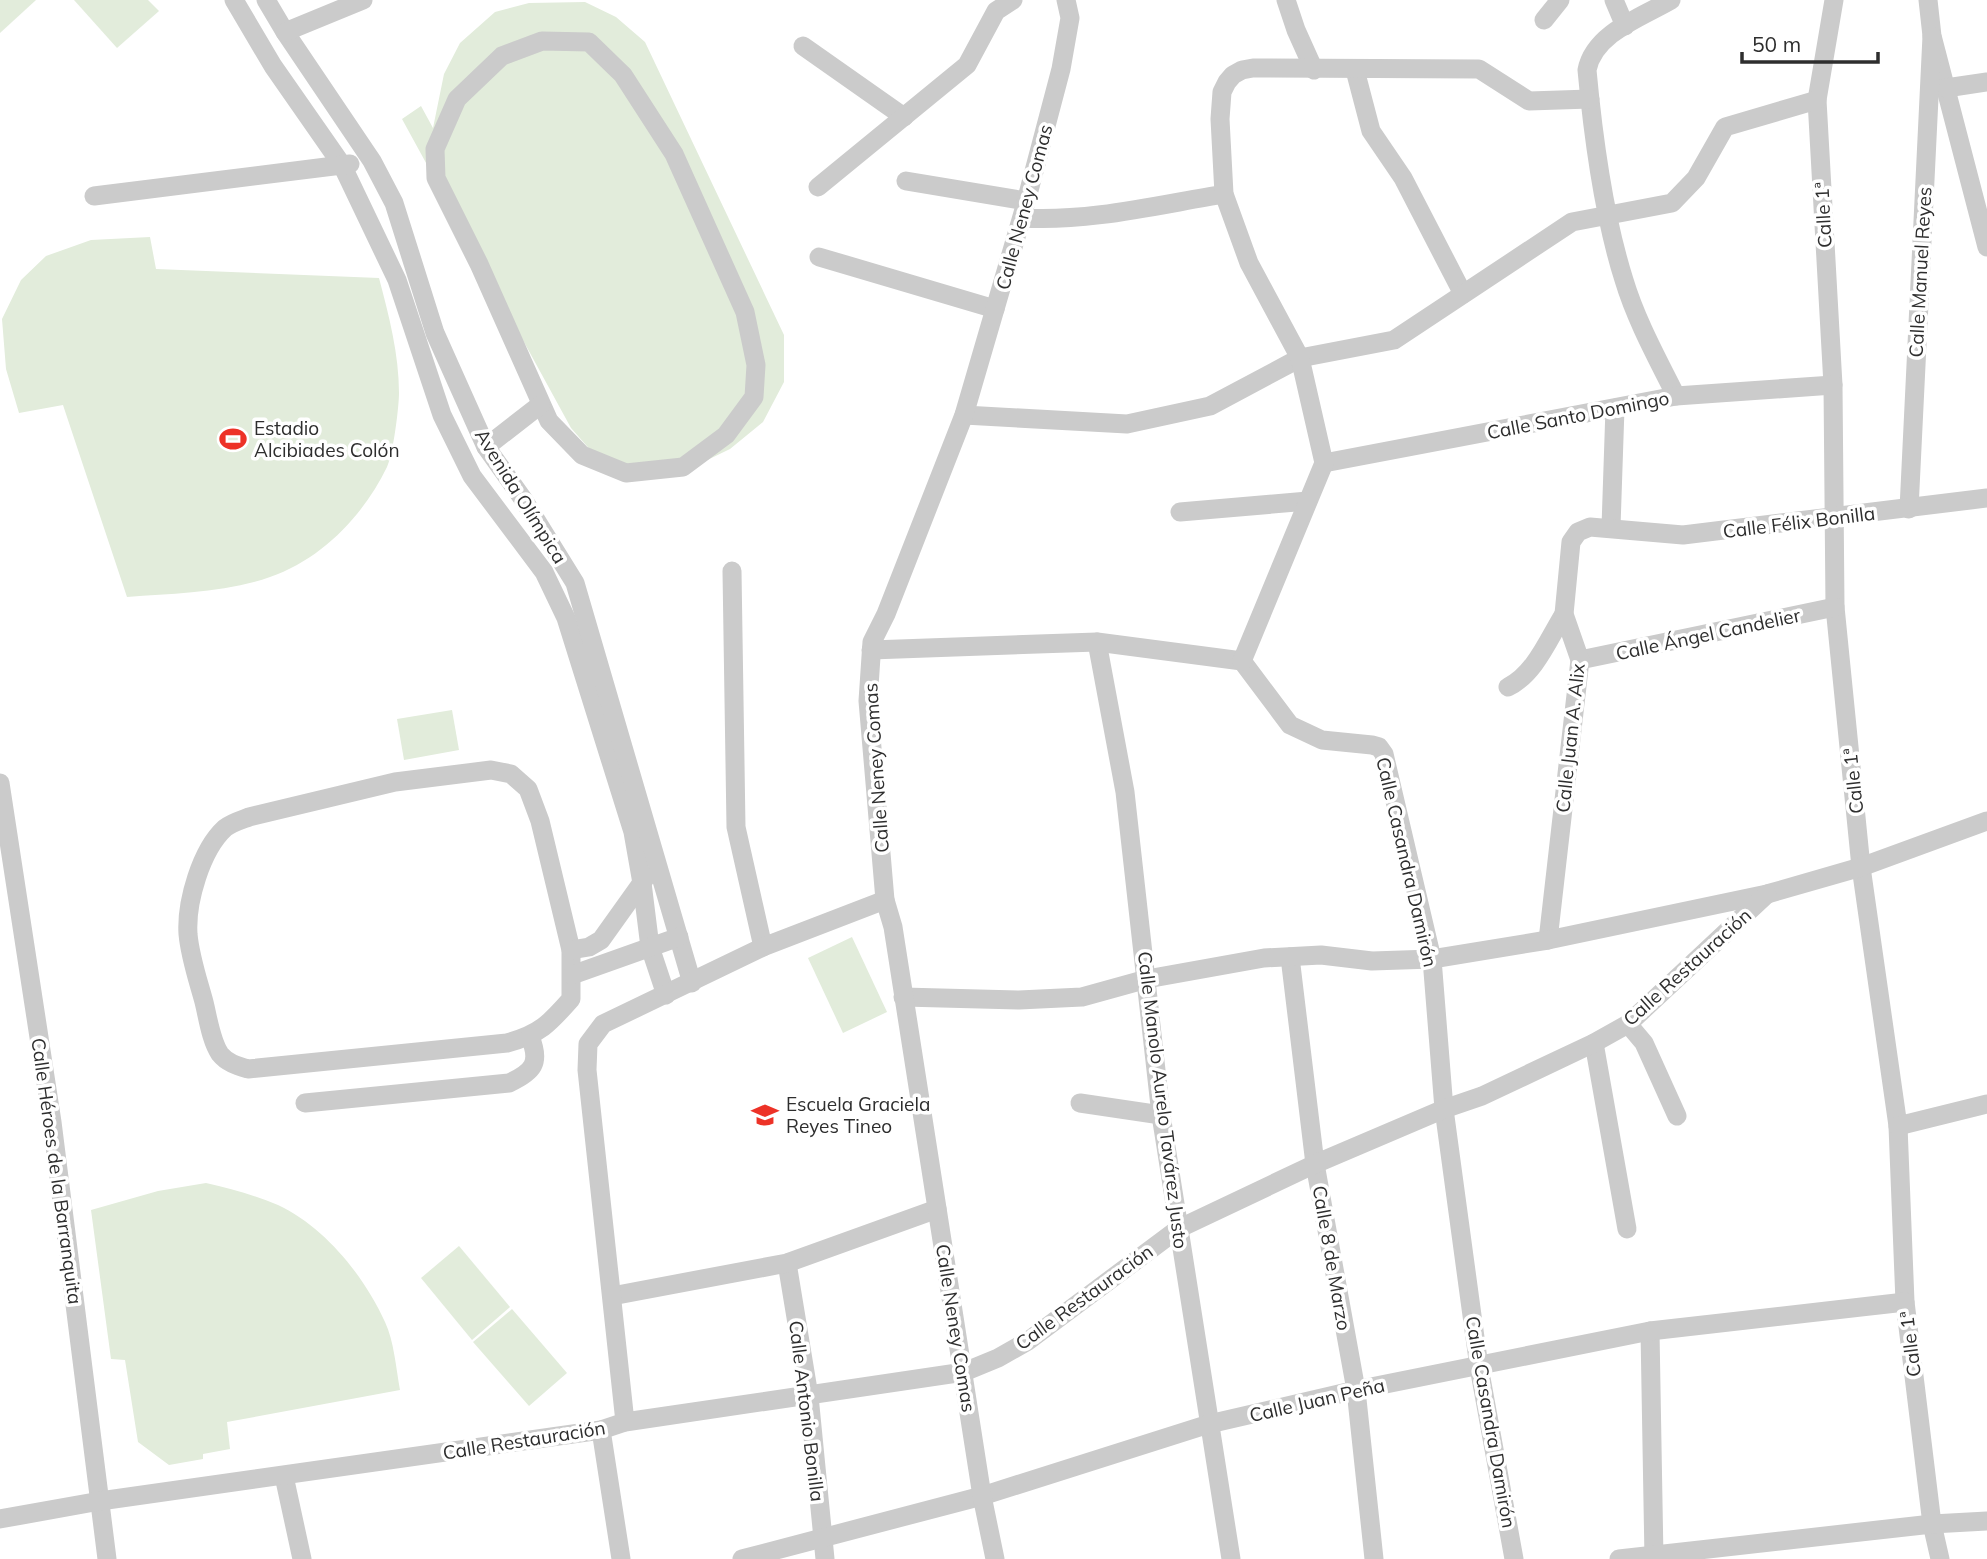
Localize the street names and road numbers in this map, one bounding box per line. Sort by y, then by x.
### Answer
street label: Calle Neney Comas [990,122,1058,292]
street label: Calle 1ª [1809,181,1837,249]
street label: Calle Manuel Reyes [1904,186,1936,358]
street label: Calle Santo Domingo [1485,386,1671,444]
street label: Avenida Olímpica [470,424,572,568]
street label: Calle Félix Bonilla [1722,501,1876,543]
street label: Calle Ángel Candelier [1614,603,1803,665]
street label: Calle Juan A. Alix [1550,662,1590,814]
street label: Calle Neney Comas [858,682,894,854]
street label: Calle 1ª [1838,747,1868,815]
street label: Calle Casandra Damirón [1371,755,1443,969]
street label: Calle Restauración [1618,903,1756,1031]
street label: Calle Manolo Aurelo Tavárez Justo [1133,950,1193,1250]
street label: Calle Héroes de la Barranquita [26,1036,88,1306]
street label: Calle 8 de Marzo [1307,1184,1357,1332]
street label: Calle Restauración [1011,1239,1157,1355]
street label: Calle Neney Comas [931,1242,981,1414]
street label: Calle 1ª [1894,1310,1926,1378]
street label: Calle Casandra Damirón [1461,1314,1521,1530]
street label: Calle Antonio Bonilla [784,1319,830,1503]
street label: Calle Juan Peña [1247,1373,1387,1427]
street label: Calle Restauración [441,1415,607,1465]

